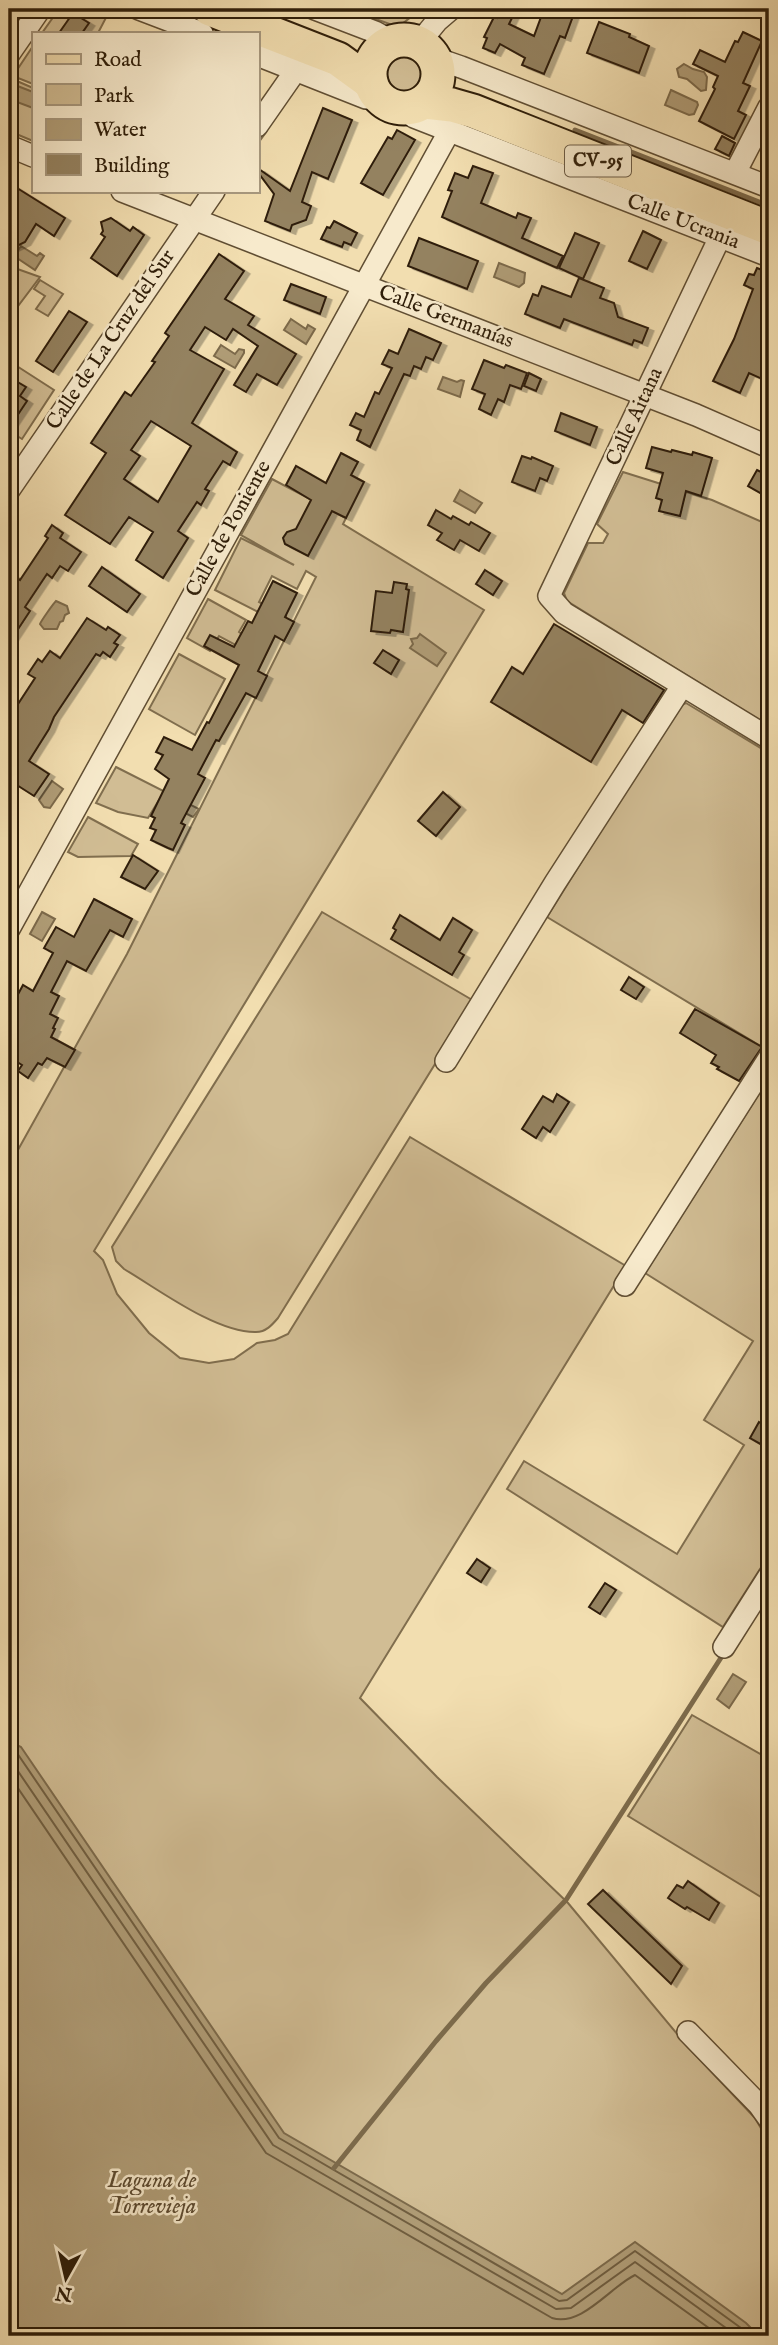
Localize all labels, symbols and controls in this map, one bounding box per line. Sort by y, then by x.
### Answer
legend [32,32,259,192]
text: Road [94,47,142,74]
text: Park [94,83,135,110]
text: Water [94,117,147,144]
road number: CV-95 [565,146,631,176]
text: Building [94,153,170,180]
street label: Calle Ucrania [623,188,744,256]
street label: Calle de La Cruz del Sur [41,244,182,435]
street label: Calle Germanías [375,279,517,355]
street label: Calle Aitana [600,362,670,471]
street label: Calle de Poniente [180,455,278,602]
water label: Laguna de Torrevieja [107,2166,197,2221]
north arrow [32,2244,102,2314]
text: N [54,2280,75,2306]

